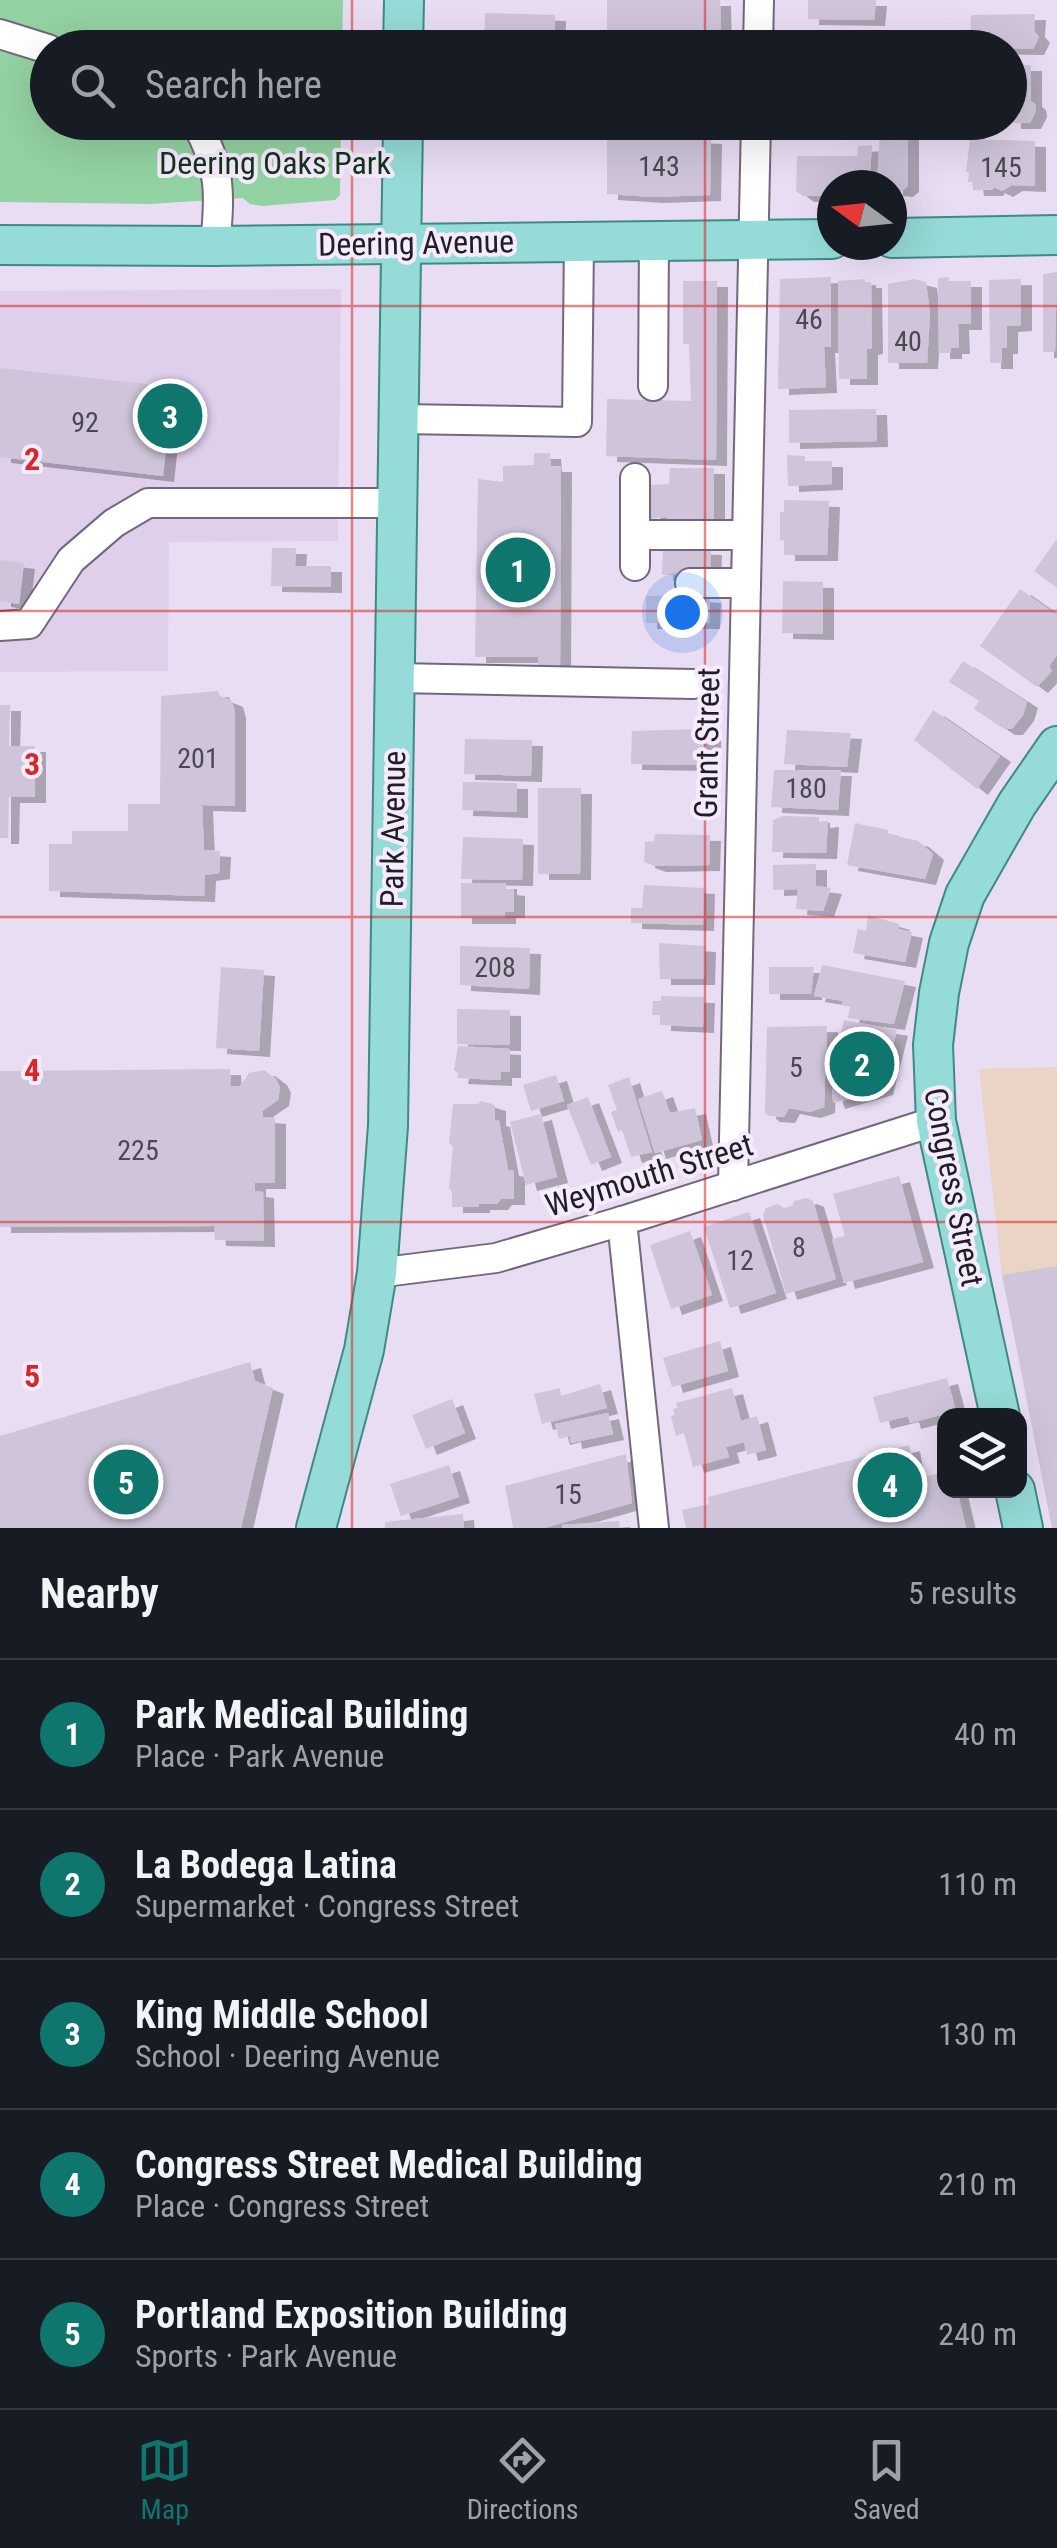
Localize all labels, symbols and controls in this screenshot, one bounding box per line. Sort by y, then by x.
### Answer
search box [30,30,1027,140]
icon: search [65,58,120,113]
text: Search here [145,63,322,107]
park label: Deering Oaks Park [159,144,392,182]
house number: 143 [638,150,680,183]
house number: 145 [980,151,1022,184]
north arrow [817,170,907,260]
street label: Deering Avenue [318,222,514,264]
house number: 46 [795,303,823,336]
house number: 40 [894,325,922,358]
pin: 3 [138,378,202,454]
house number: 92 [71,406,99,439]
text: 2 [24,440,40,478]
pin: 1 [486,532,550,608]
your location [657,587,708,638]
street label: Grant Street [687,667,727,819]
house number: 201 [177,742,219,775]
text: 3 [24,745,40,783]
street label: Park Avenue [373,750,413,908]
house number: 180 [785,772,827,805]
house number: 208 [474,951,516,984]
pin: 2 [830,1026,894,1102]
text: 4 [24,1051,40,1089]
house number: 5 [789,1051,803,1084]
street label: Congress Street [916,1084,992,1290]
street label: Weymouth Street [541,1125,757,1225]
house number: 225 [117,1134,159,1167]
house number: 8 [792,1231,806,1264]
house number: 12 [726,1244,754,1277]
text: 5 [24,1357,40,1395]
map controls [937,1408,1027,1498]
button: layers [937,1408,1027,1498]
pin: 5 [94,1444,158,1520]
pin: 4 [858,1448,922,1522]
house number: 15 [554,1478,582,1511]
text: Nearby [40,1569,159,1618]
text: 5 results [908,1574,1017,1612]
text: Park Medical Building [135,1693,468,1737]
text: 1 [64,1715,81,1753]
text: 40 m [954,1715,1017,1753]
text: Place · Park Avenue [135,1737,384,1775]
text: La Bodega Latina [135,1843,397,1887]
text: 2 [64,1865,81,1903]
text: 110 m [938,1865,1017,1903]
text: Supermarket · Congress Street [135,1887,519,1925]
text: King Middle School [135,1993,429,2037]
text: 3 [64,2015,81,2053]
text: 130 m [938,2015,1017,2053]
text: School · Deering Avenue [135,2037,440,2075]
text: Congress Street Medical Building [135,2143,643,2187]
text: 4 [64,2165,81,2203]
text: 210 m [938,2165,1017,2203]
text: Place · Congress Street [135,2187,429,2225]
text: Portland Exposition Building [135,2293,568,2337]
text: 5 [64,2315,81,2353]
text: 240 m [938,2315,1017,2353]
text: Sports · Park Avenue [135,2337,397,2375]
tab: Map [137,2433,192,2526]
tab: Directions [467,2433,579,2526]
tab: Saved [853,2433,920,2526]

